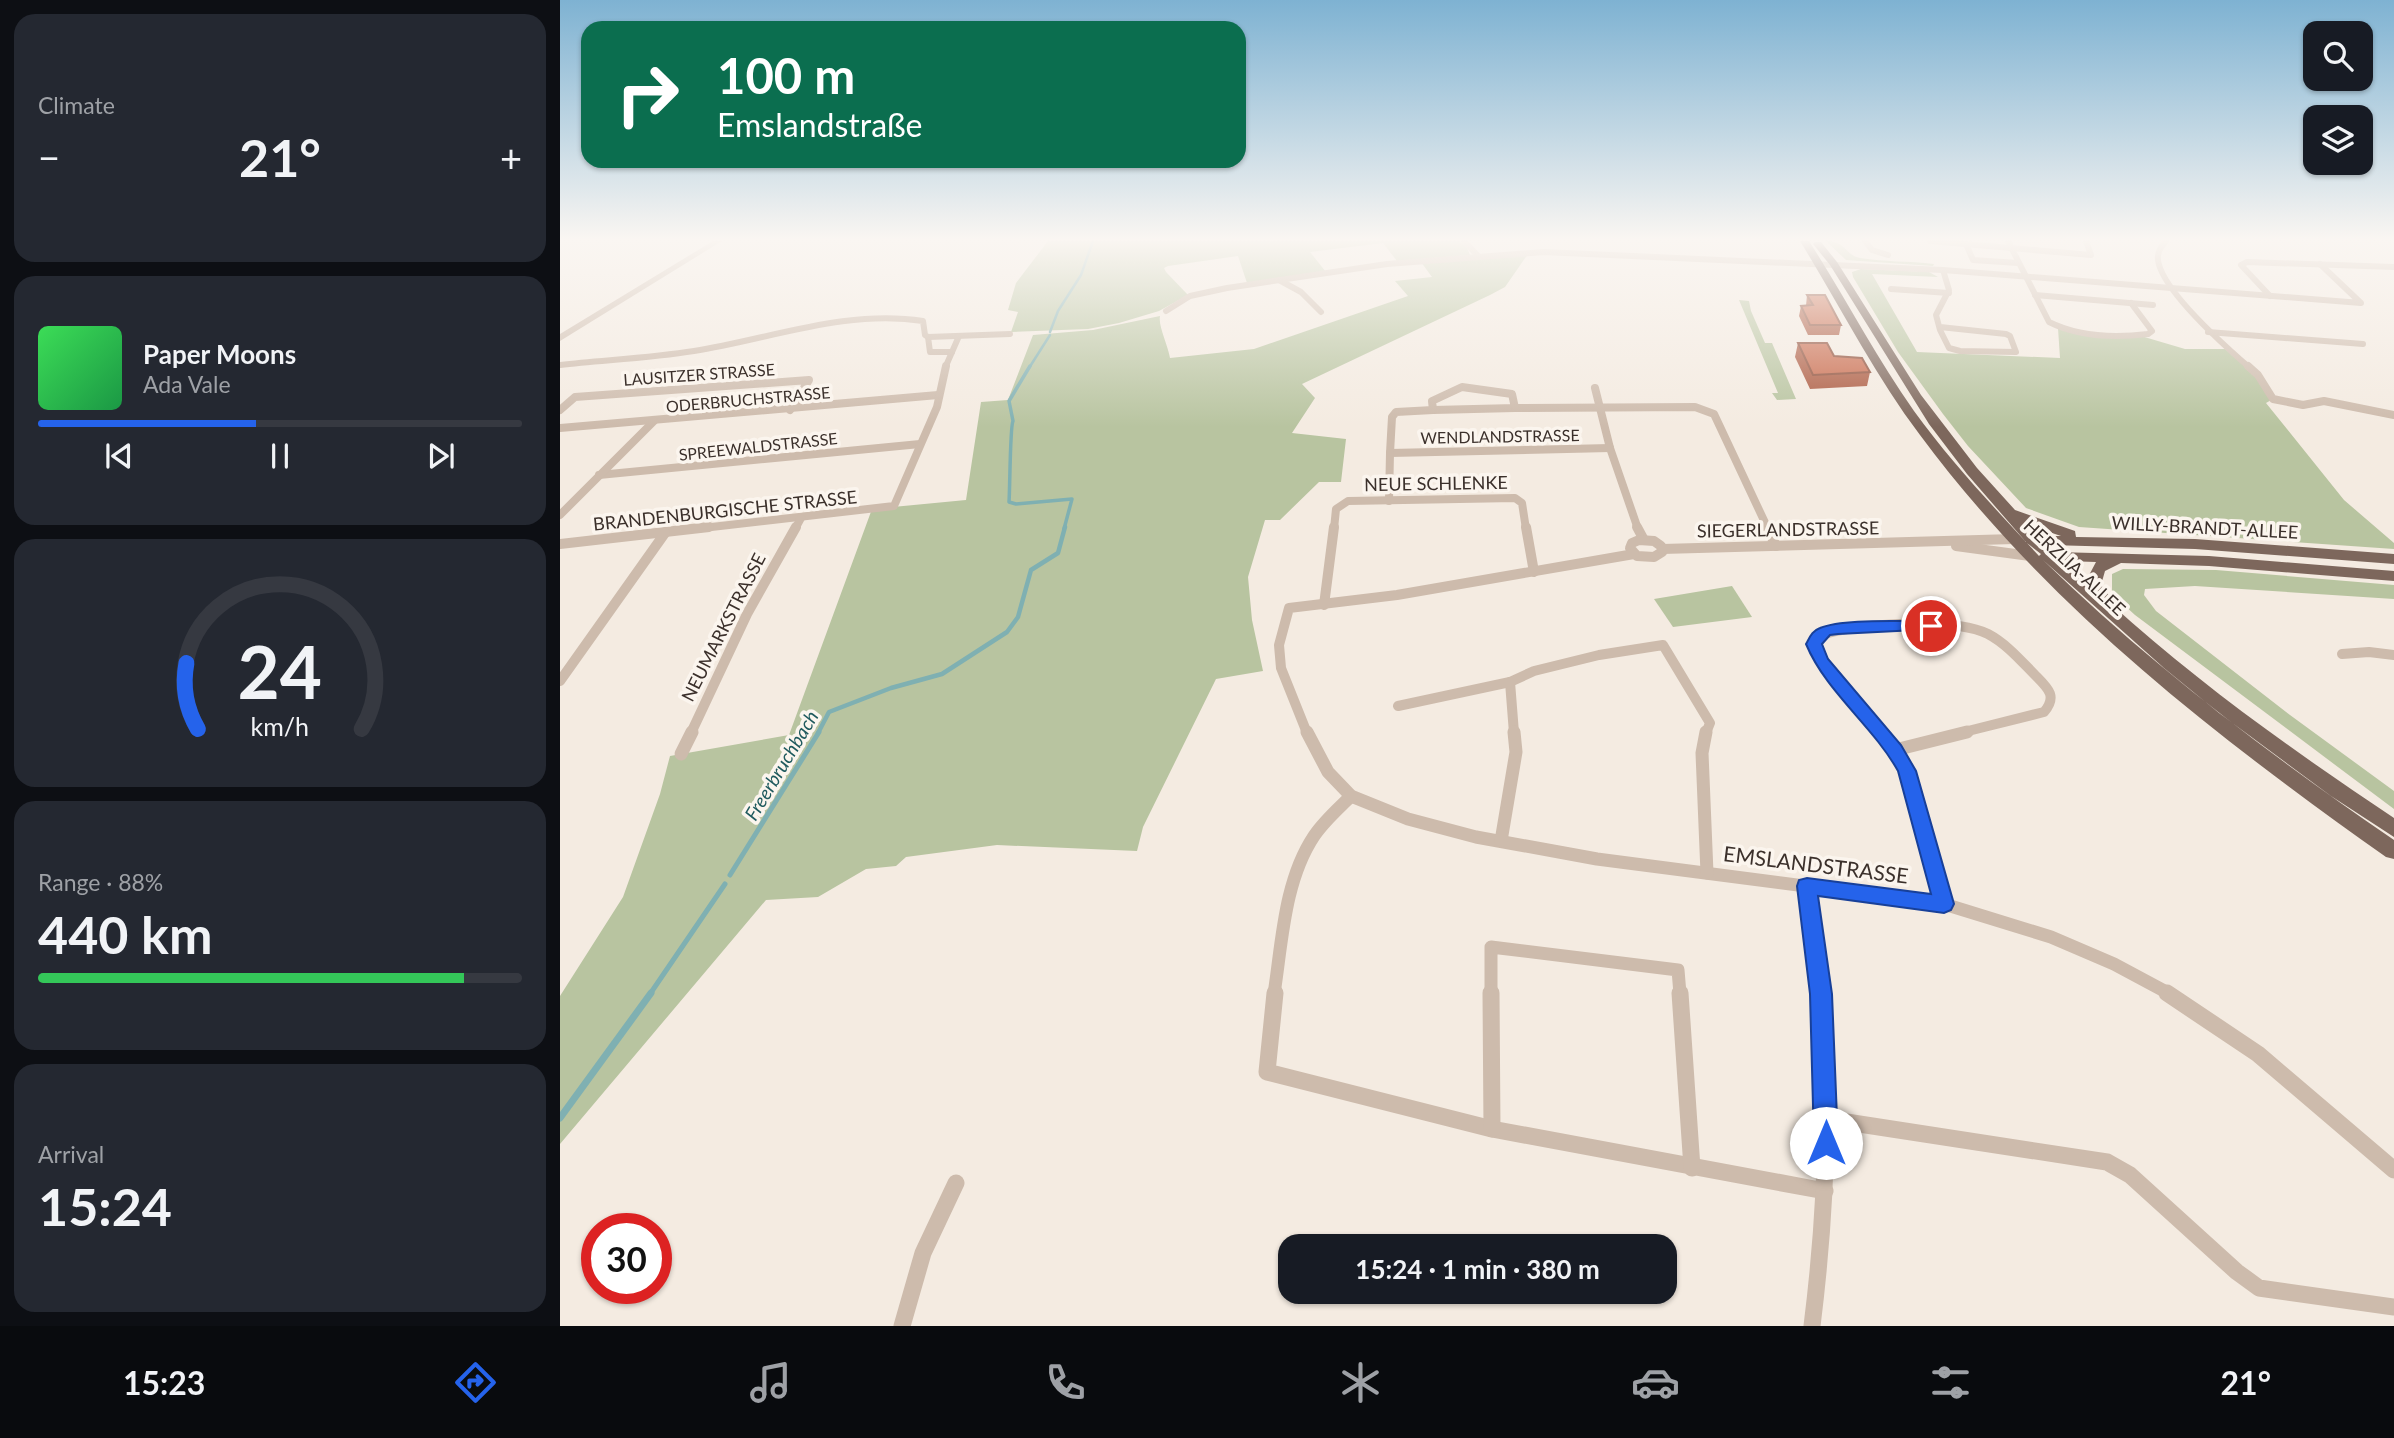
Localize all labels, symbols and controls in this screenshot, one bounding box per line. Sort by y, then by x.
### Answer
map controls [2303,21,2373,175]
button: search [2303,21,2373,91]
text: 100 m [717,46,855,104]
icon: right [602,49,693,140]
text: Climate [38,91,115,119]
text: Emslandstraße [717,105,923,144]
button: layers [2303,105,2373,175]
text: 21° [239,126,321,188]
text: − [38,134,60,180]
text: + [500,134,522,180]
text: Paper Moons [143,338,296,370]
street label: LAUSITZER STRASSE [623,359,775,389]
text: Ada Vale [143,370,231,398]
street label: ODERBRUCHSTRASSE [665,382,831,416]
street label: WENDLANDSTRASSE [1420,425,1580,447]
street label: SPREEWALDSTRASSE [678,428,838,464]
icon: previous [100,437,138,475]
icon: pause [261,437,299,475]
icon: next [422,437,460,475]
street label: NEUE SCHLENKE [1364,471,1508,495]
street label: BRANDENBURGISCHE STRASSE [592,485,858,535]
street label: WILLY-BRANDT-ALLEE [2111,511,2299,543]
street label: HERZLIA-ALLEE [2020,514,2130,620]
street label: SIEGERLANDSTRASSE [1697,516,1879,542]
street label: NEUMARKSTRASSE [676,549,770,705]
pin [1901,596,1961,656]
icon: arrive [1912,607,1950,645]
text: 24 [238,627,322,715]
water label: Freerbruchbach [739,706,823,824]
text: km/h [251,711,309,741]
street label: EMSLANDSTRASSE [1722,840,1910,888]
text: Range · 88% [38,868,163,896]
text: 440 km [38,903,212,965]
position arrow [1789,1106,1863,1180]
text: Arrival [38,1140,104,1168]
text: 15:24 [38,1175,172,1237]
speed limit sign: 30 [581,1213,672,1304]
text: 15:24 · 1 min · 380 m [1355,1253,1600,1285]
icon: directions [451,1358,500,1407]
icon: music [746,1358,795,1407]
icon: phone [1041,1358,1090,1407]
icon: climate [1336,1358,1385,1407]
icon: car [1631,1358,1680,1407]
icon: filters [1926,1358,1975,1407]
text: 15:23 [123,1363,205,1402]
text: 21° [2221,1363,2271,1402]

